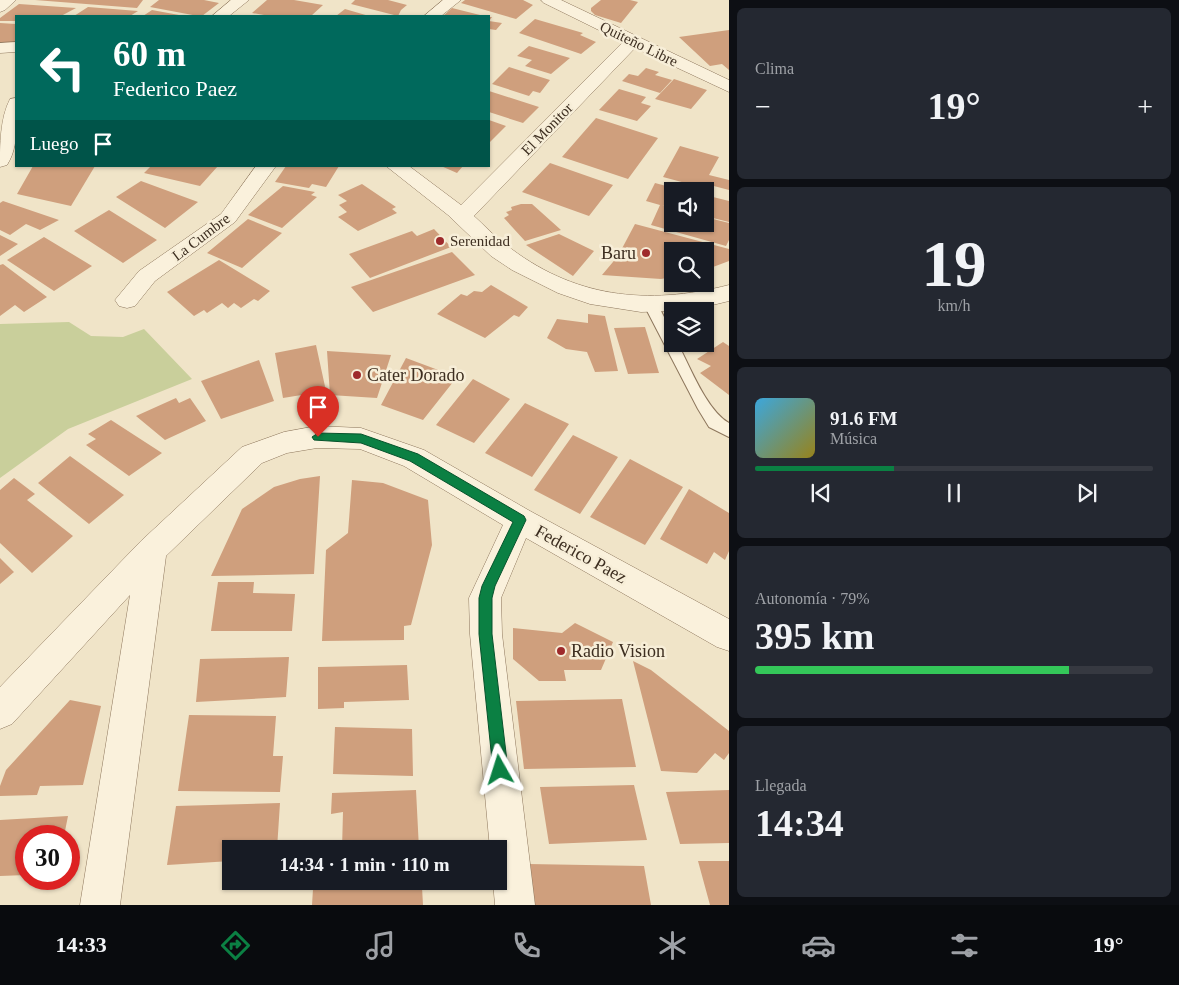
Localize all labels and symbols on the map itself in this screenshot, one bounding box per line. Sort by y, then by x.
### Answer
street label: Quiteño Libre [597,18,681,70]
street label: El Monitor [518,100,576,158]
street label: La Cumbre [169,210,233,264]
place label: Serenidad [450,233,510,249]
marker: Serenidad [434,235,446,247]
place label: Baru [601,243,636,263]
marker: Baru [640,247,652,259]
place label: Cater Dorado [367,365,464,385]
marker: Cater Dorado [351,369,363,381]
pin [297,386,339,437]
street label: Federico Paez [532,521,630,587]
place label: Radio Vision [571,641,665,661]
marker: Radio Vision [555,645,567,657]
position arrow [473,743,525,795]
speed limit sign: 30 [15,825,80,890]

